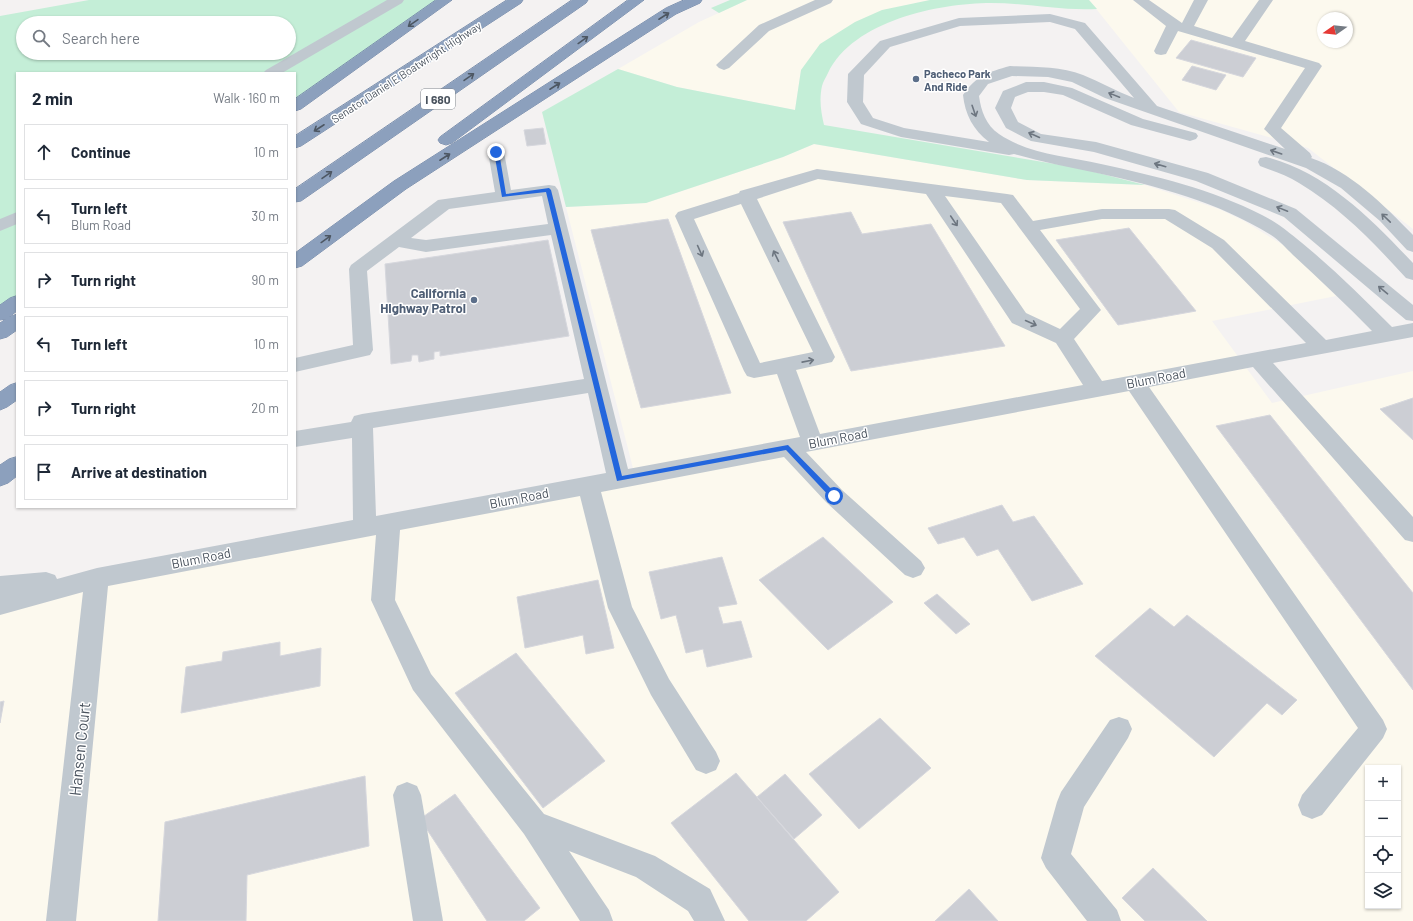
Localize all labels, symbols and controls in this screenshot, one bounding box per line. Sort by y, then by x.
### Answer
one-way arrow [658,12,669,20]
north arrow [1317,12,1353,48]
search box [16,16,296,60]
one-way arrow [408,18,419,27]
street label: Senator Daniel E Boatwright Highway [329,19,483,125]
icon: search [30,27,52,49]
text: Search here [62,29,140,47]
one-way arrow [578,35,589,44]
place label: Pacheco Park And Ride [924,67,991,93]
one-way arrow [463,73,474,81]
marker: Pacheco Park And Ride [911,74,921,84]
one-way arrow [549,82,560,91]
text: 2 min [32,88,73,108]
road number: I 680 [421,89,455,109]
text: Walk · 160 m [213,90,280,106]
one-way arrow [1108,91,1120,99]
one-way arrow [971,104,978,117]
one-way arrow [314,124,325,132]
one-way arrow [1028,131,1040,138]
icon: ahead [33,141,55,163]
text: Continue [71,143,131,161]
route end [487,143,505,161]
text: 10 m [254,144,279,160]
one-way arrow [1270,148,1283,155]
one-way arrow [439,152,451,160]
one-way arrow [1154,161,1167,168]
one-way arrow [321,171,332,179]
text: Turn left [71,199,127,217]
icon: left [33,205,55,227]
one-way arrow [1276,205,1288,213]
text: 30 m [252,208,279,224]
one-way arrow [1381,213,1391,223]
one-way arrow [950,215,958,227]
text: Blum Road [71,217,131,233]
one-way arrow [321,235,332,243]
one-way arrow [697,245,704,257]
one-way arrow [772,251,779,263]
icon: right [33,269,55,291]
text: Turn right [71,271,136,289]
text: 90 m [252,272,279,288]
place label: California HIghway Patrol [380,285,466,316]
one-way arrow [1378,286,1388,295]
marker: California HIghway Patrol [469,295,479,305]
one-way arrow [1024,320,1036,328]
icon: left [33,333,55,355]
text: Turn left [71,335,127,353]
text: 10 m [254,336,279,352]
one-way arrow [801,356,814,364]
street label: Blum Road [1125,364,1187,392]
icon: right [33,397,55,419]
text: Turn right [71,399,136,417]
text: 20 m [251,400,279,416]
street label: Blum Road [807,424,869,452]
icon: arrive [33,461,55,483]
text: Arrive at destination [71,463,207,481]
street label: Blum Road [488,484,550,512]
route start [825,487,843,505]
street label: Blum Road [170,544,232,572]
street label: Hansen Court [65,701,93,797]
map controls [1365,765,1401,909]
button: + [1365,765,1401,801]
button: − [1365,801,1401,837]
button: locate [1365,837,1401,873]
button: layers [1365,873,1401,909]

